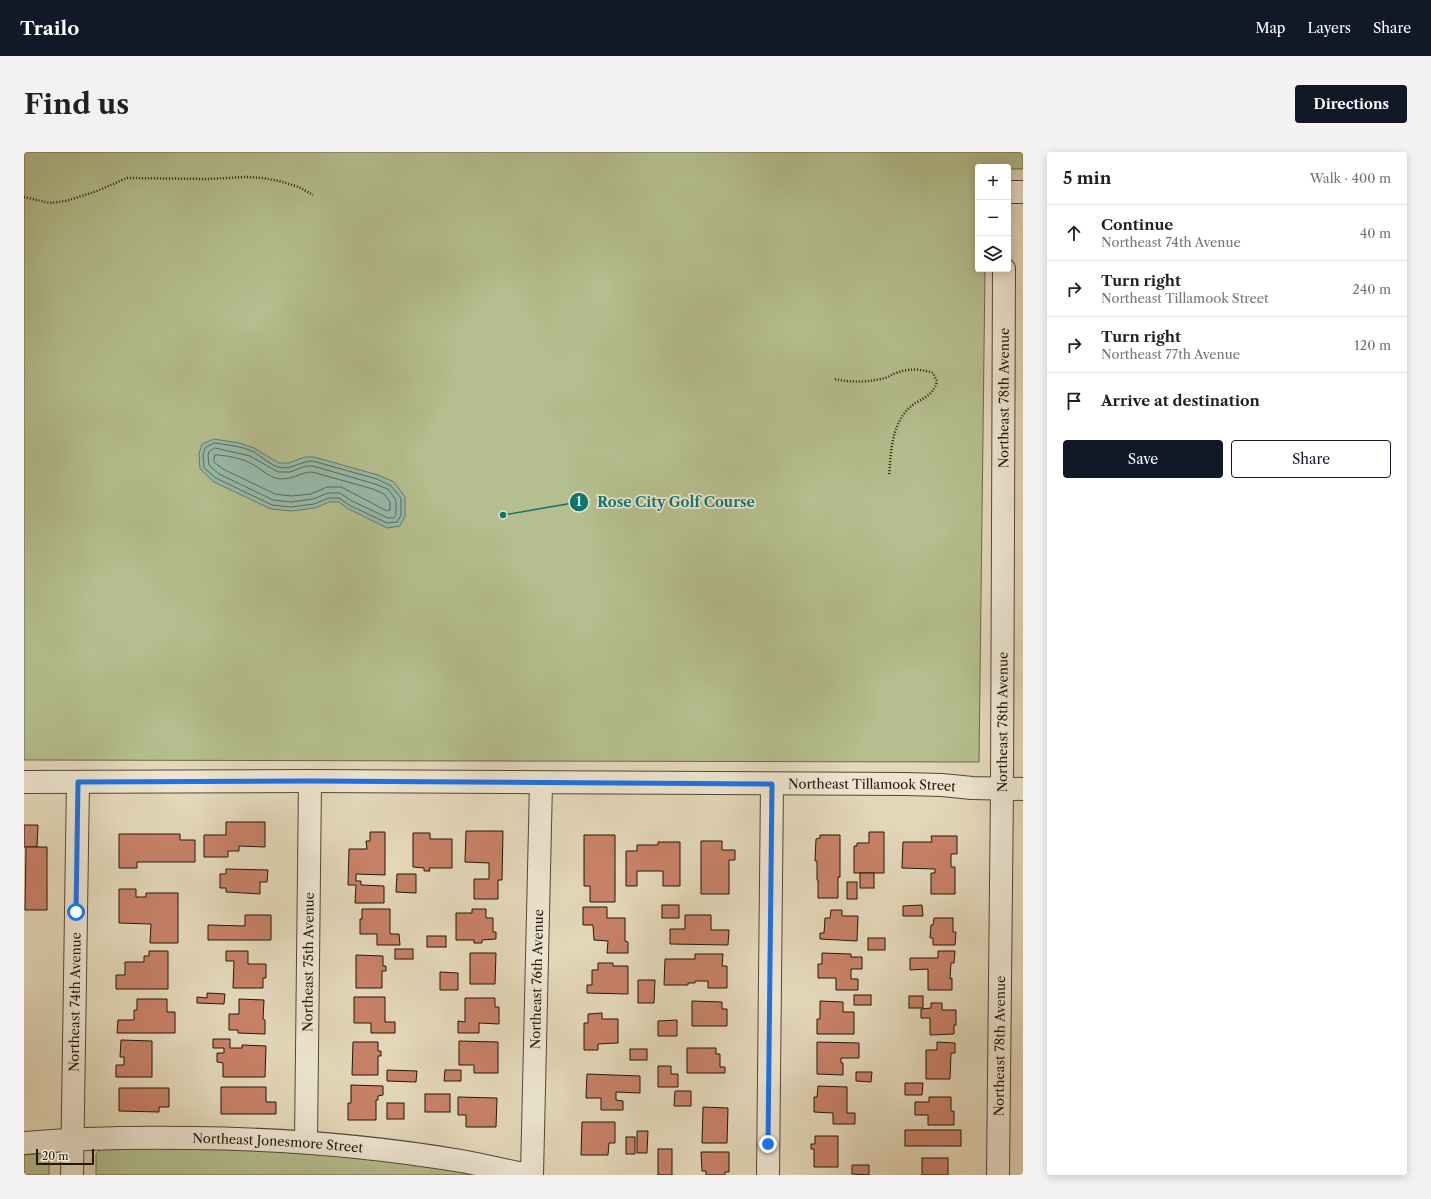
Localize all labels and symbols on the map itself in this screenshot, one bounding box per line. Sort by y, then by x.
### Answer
street label: Northeast 78th Avenue [995,328,1012,468]
callout: Rose City Golf Course [569,489,763,515]
text: Rose City Golf Course [597,493,755,511]
text: 1 [576,494,582,509]
street label: Northeast 78th Avenue [994,652,1011,792]
street label: Northeast Tillamook Street [788,775,957,794]
street label: Northeast 75th Avenue [299,892,317,1032]
route start [67,903,85,921]
street label: Northeast 76th Avenue [527,909,546,1049]
street label: Northeast 74th Avenue [66,932,84,1072]
street label: Northeast 78th Avenue [991,976,1008,1116]
street label: Northeast Jonesmore Street [192,1130,364,1156]
route end [759,1135,777,1153]
scale bar [36,1147,94,1166]

